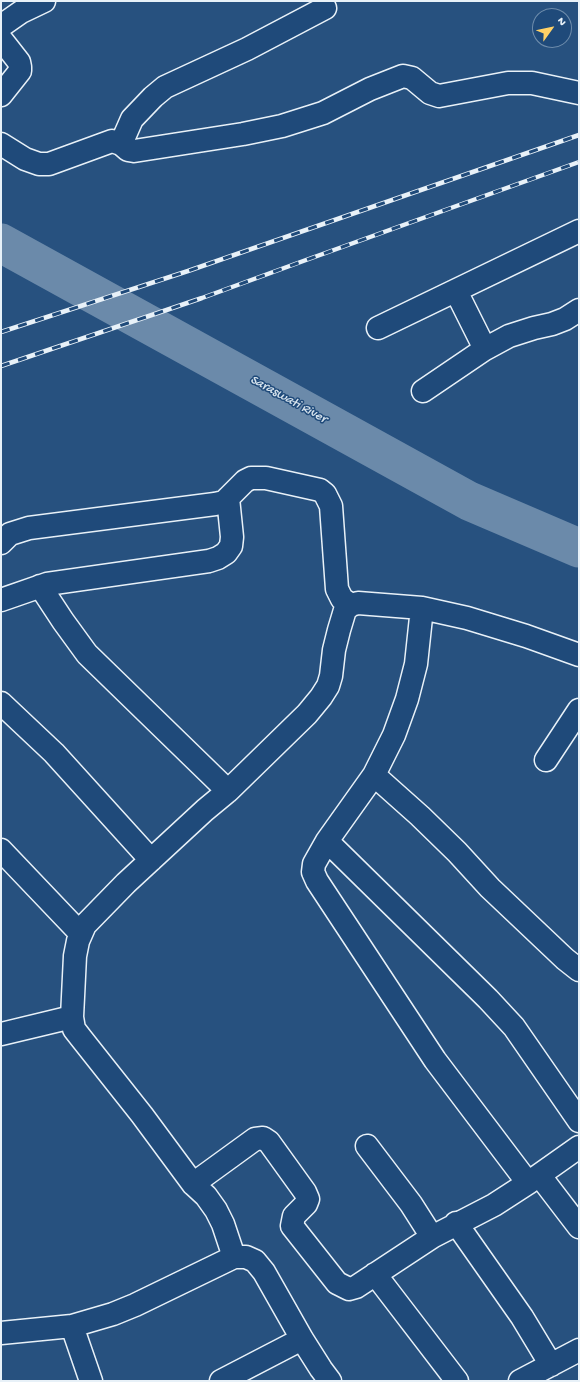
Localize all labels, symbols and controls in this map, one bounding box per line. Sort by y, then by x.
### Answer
north arrow [532,8,572,48]
text: N [554,16,568,28]
water label: Saraswati River [247,373,329,427]

